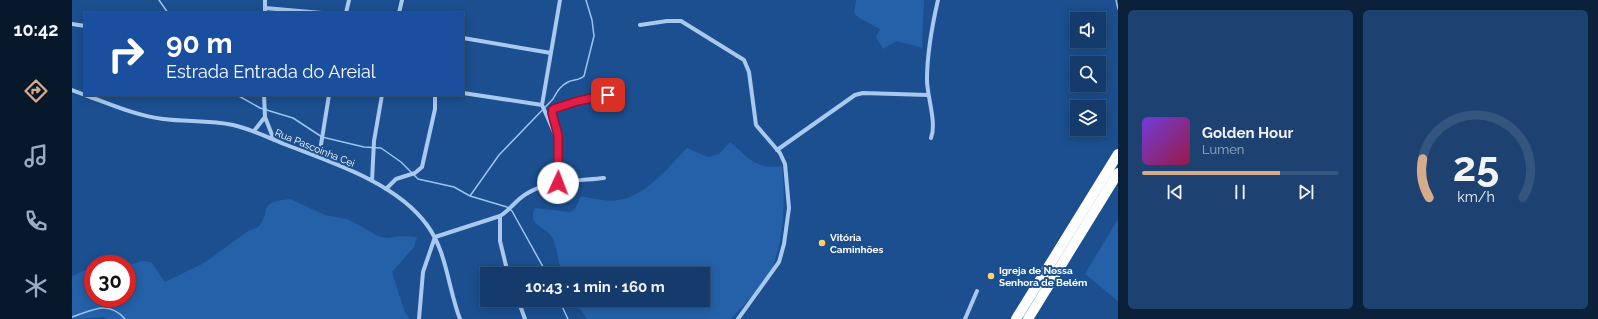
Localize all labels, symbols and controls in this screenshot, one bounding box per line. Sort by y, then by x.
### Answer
map controls [1070,12,1106,136]
button: sound [1070,12,1106,48]
text: 10:42 [14,19,58,40]
text: 90 m [166,27,232,60]
icon: right [100,28,152,80]
button: search [1070,56,1106,92]
text: Estrada Entrada do Areial [166,61,376,82]
icon: directions [22,77,50,105]
pin [591,78,625,112]
icon: arrive [597,84,619,106]
button: layers [1070,100,1106,136]
text: Golden Hour [1202,124,1293,142]
street label: Rua Pascoinha Cei [274,127,356,169]
text: 25 [1452,141,1499,190]
icon: music [22,142,50,170]
text: Lumen [1202,142,1244,157]
position arrow [537,162,579,204]
icon: previous [1164,181,1186,203]
icon: pause [1229,181,1251,203]
icon: next [1295,181,1317,203]
text: km/h [1457,188,1494,204]
icon: phone [22,207,50,235]
place label: Vitória Caminhões [830,232,884,255]
marker: Vitória Caminhões [817,238,827,248]
speed limit sign: 30 [84,255,136,307]
place label: Igreja de Nossa Senhora de Belém [999,265,1087,288]
marker: Igreja de Nossa Senhora de Belém [986,271,996,281]
icon: climate [22,272,50,300]
text: 10:43 · 1 min · 160 m [525,278,665,296]

